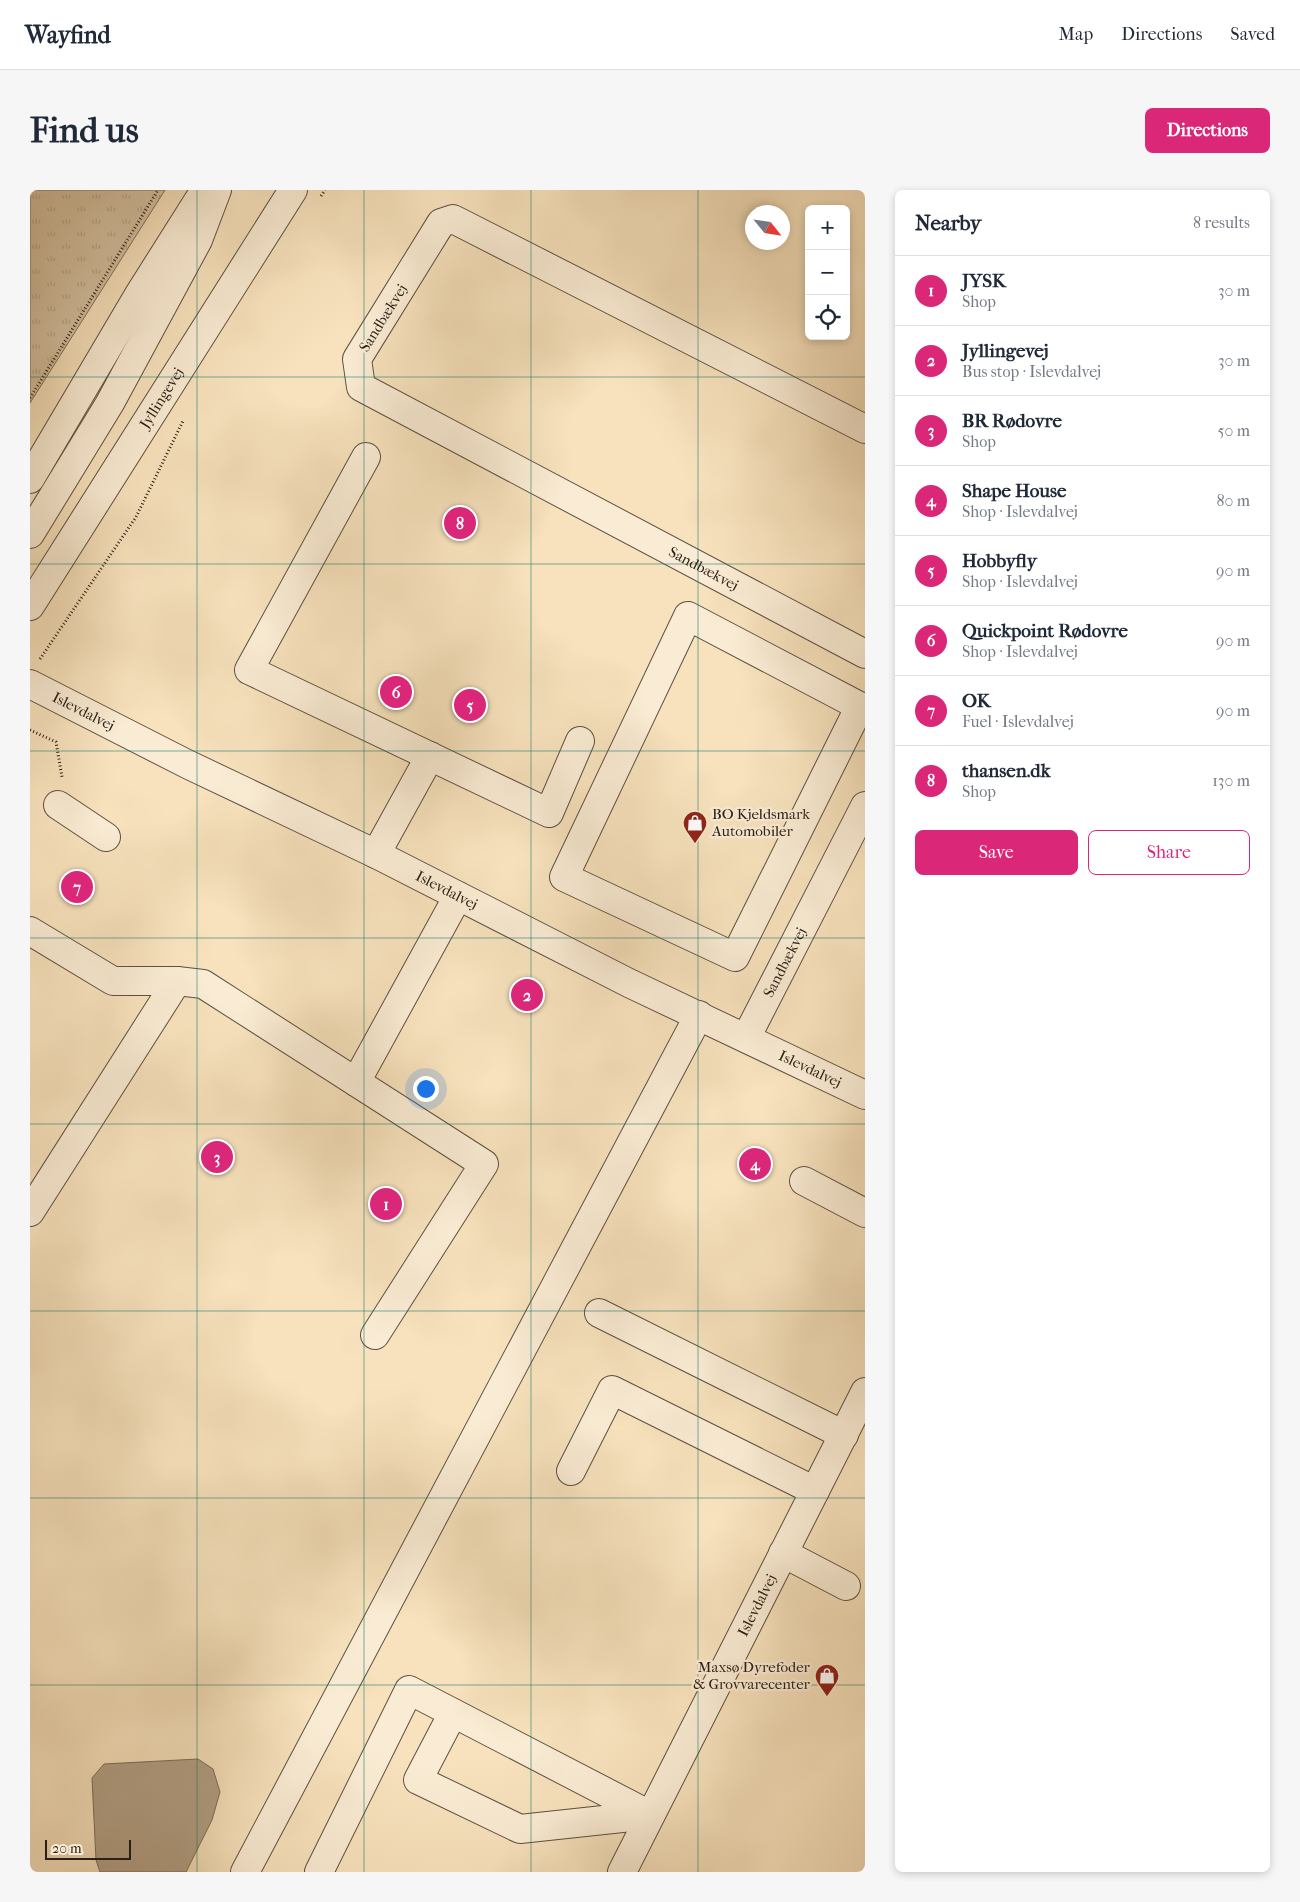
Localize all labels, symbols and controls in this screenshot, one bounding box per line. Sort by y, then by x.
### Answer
text: Wayfind [25,21,111,49]
text: Map [1059,24,1093,45]
text: Directions [1121,24,1202,45]
text: Saved [1230,24,1275,45]
button: Directions [1145,108,1270,153]
text: Find us [30,110,139,151]
north arrow [745,205,790,250]
map controls [805,205,850,340]
button: + [805,205,850,250]
text: Nearby [915,211,981,235]
text: 8 results [1193,213,1250,232]
button: − [805,250,850,295]
text: JYSK [962,270,1006,292]
street label: Sandbækvej [355,281,411,355]
text: 1 [928,281,934,300]
text: 30 m [1218,281,1250,300]
text: Shop [962,292,996,311]
button: locate [805,295,850,340]
text: Jyllingevej [962,340,1049,362]
text: 2 [927,351,935,370]
text: 30 m [1218,351,1250,370]
text: Bus stop · Islevdalvej [962,362,1101,381]
street label: Jyllingevej [135,364,187,433]
text: BR Rødovre [962,410,1062,432]
text: 3 [928,421,934,440]
text: 50 m [1218,421,1250,440]
text: Shop [962,432,996,451]
text: Shape House [962,480,1066,502]
text: 4 [926,491,936,510]
text: 80 m [1216,491,1250,510]
text: Shop · Islevdalvej [962,502,1078,521]
pin: 8 [444,504,476,542]
street label: Sandbækvej [666,543,742,594]
text: Hobbyfly [962,550,1037,572]
text: 5 [928,561,934,580]
text: 90 m [1216,561,1250,580]
text: Shop · Islevdalvej [962,572,1078,591]
text: Quickpoint Rødovre [962,620,1128,642]
text: 6 [927,631,935,650]
text: 90 m [1216,631,1250,650]
text: Shop · Islevdalvej [962,642,1078,661]
pin: 6 [380,673,412,711]
pin: 5 [454,686,486,724]
street label: Islevdalvej [49,688,118,735]
text: OK [962,690,991,712]
text: 7 [927,701,935,720]
text: 90 m [1216,701,1250,720]
text: Fuel · Islevdalvej [962,712,1074,731]
text: thansen.dk [962,760,1051,782]
text: 8 [927,771,935,790]
text: 130 m [1212,771,1250,790]
text: Shop [962,782,996,801]
place label: BO Kjeldsmark Automobiler [711,805,810,840]
shop icon: BO Kjeldsmark Automobiler [682,810,708,844]
button: Save [915,830,1078,875]
button: Share [1088,830,1250,875]
street label: Islevdalvej [413,867,481,913]
pin: 7 [61,868,93,906]
street label: Sandbækvej [759,924,810,1000]
pin: 2 [511,976,543,1014]
street label: Islevdalvej [776,1046,844,1092]
your location [413,1076,439,1102]
pin: 3 [201,1138,233,1176]
pin: 4 [739,1145,771,1183]
pin: 1 [370,1185,402,1223]
street label: Islevdalvej [734,1571,780,1639]
place label: Maxsø Dyrefoder & Grovvarecenter [693,1658,811,1693]
shop icon: Maxsø Dyrefoder & Grovvarecenter [814,1663,840,1697]
scale bar [45,1837,131,1860]
text: 20 m [52,1840,82,1857]

